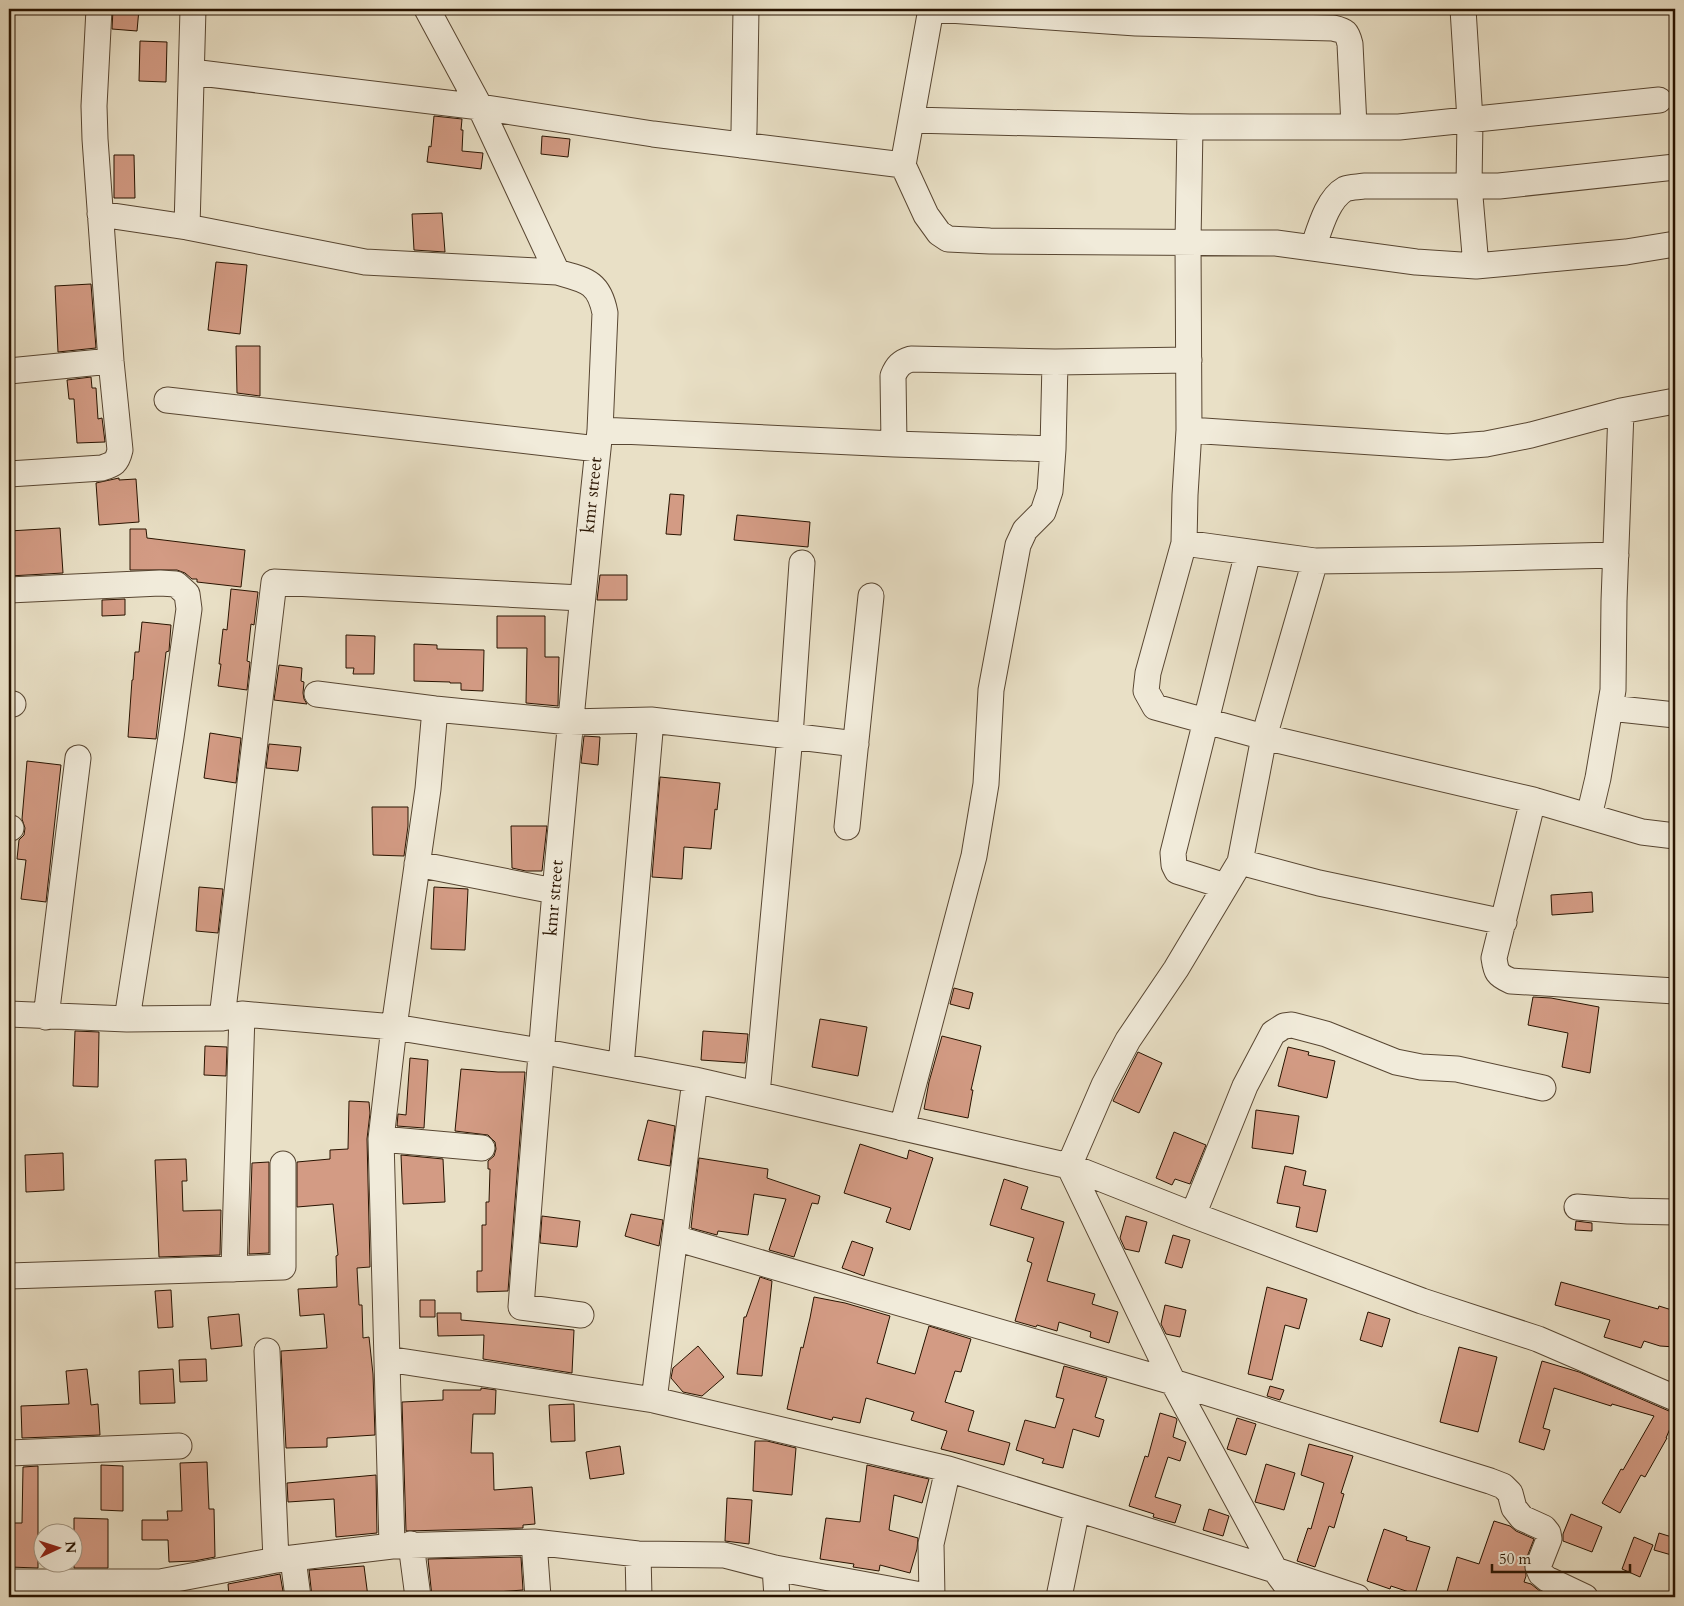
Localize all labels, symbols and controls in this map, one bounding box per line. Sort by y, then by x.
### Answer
street label: kmr street [576,455,608,534]
street label: kmr street [538,858,570,937]
north arrow [32,1524,82,1574]
text: N [61,1540,80,1554]
scale bar [1492,1541,1629,1573]
text: 50 m [1499,1549,1531,1569]

